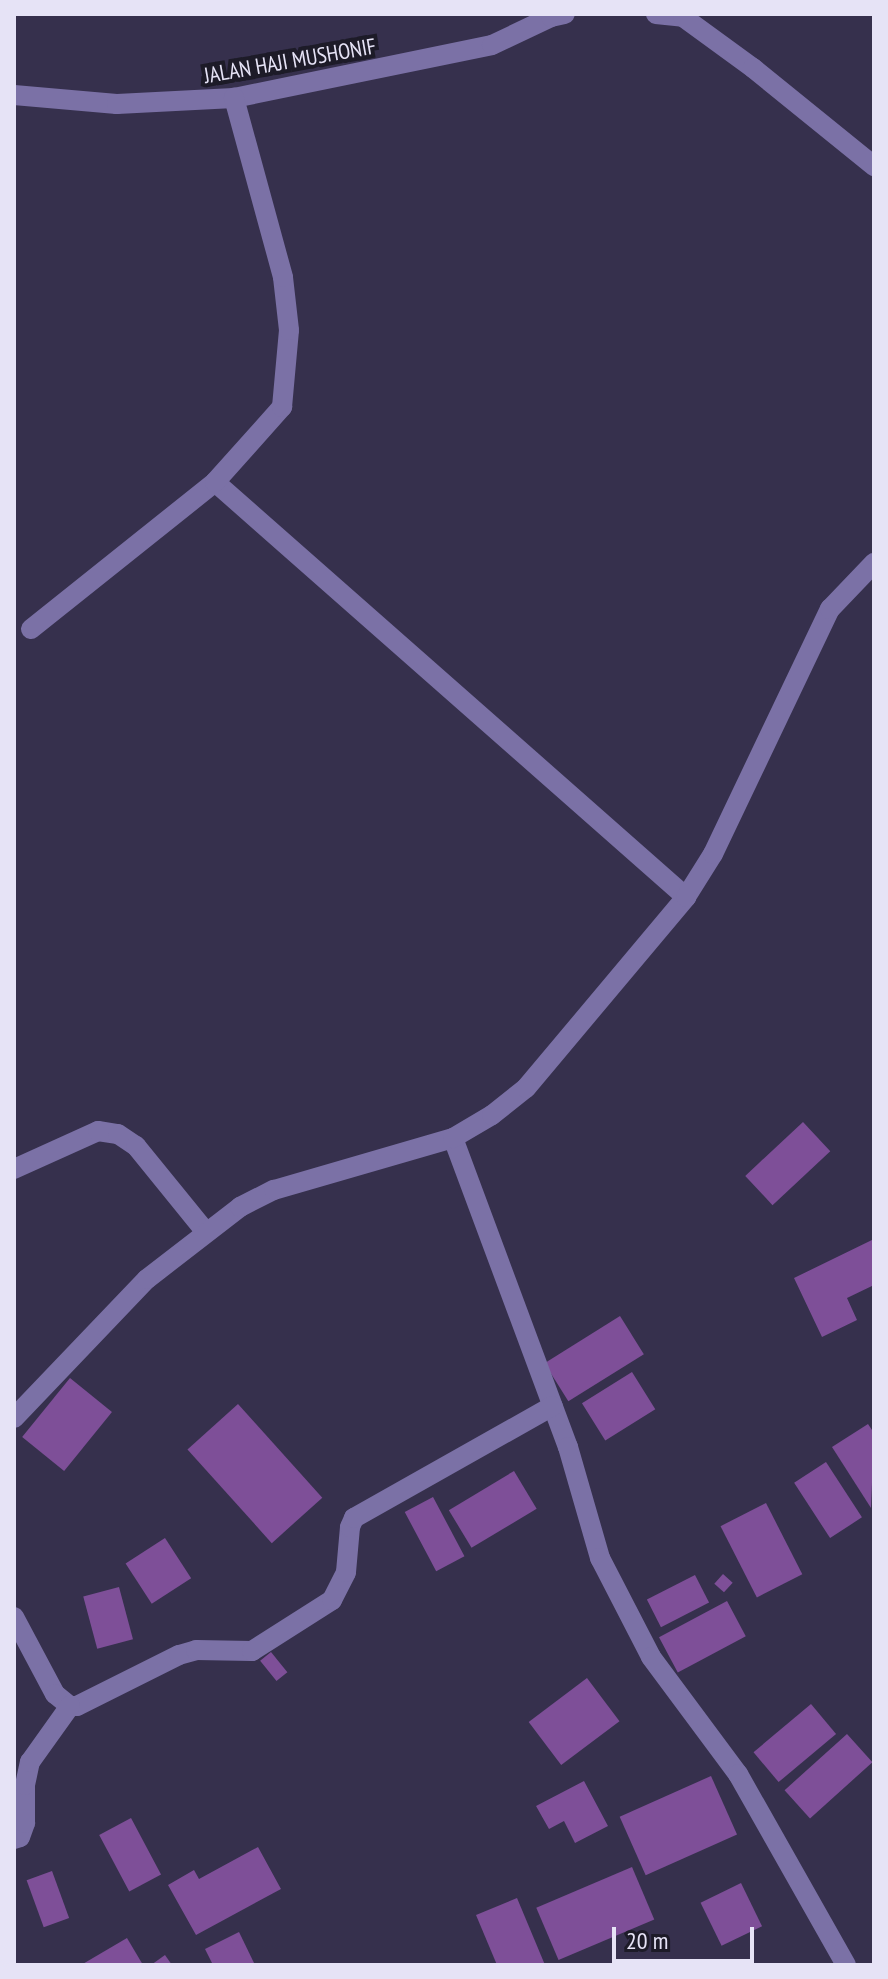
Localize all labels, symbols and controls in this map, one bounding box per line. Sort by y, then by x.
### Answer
street label: JALAN HAJI MUSHONIF [202,33,378,89]
scale bar [616,1911,758,1961]
text: 20 m [626,1925,668,1956]

